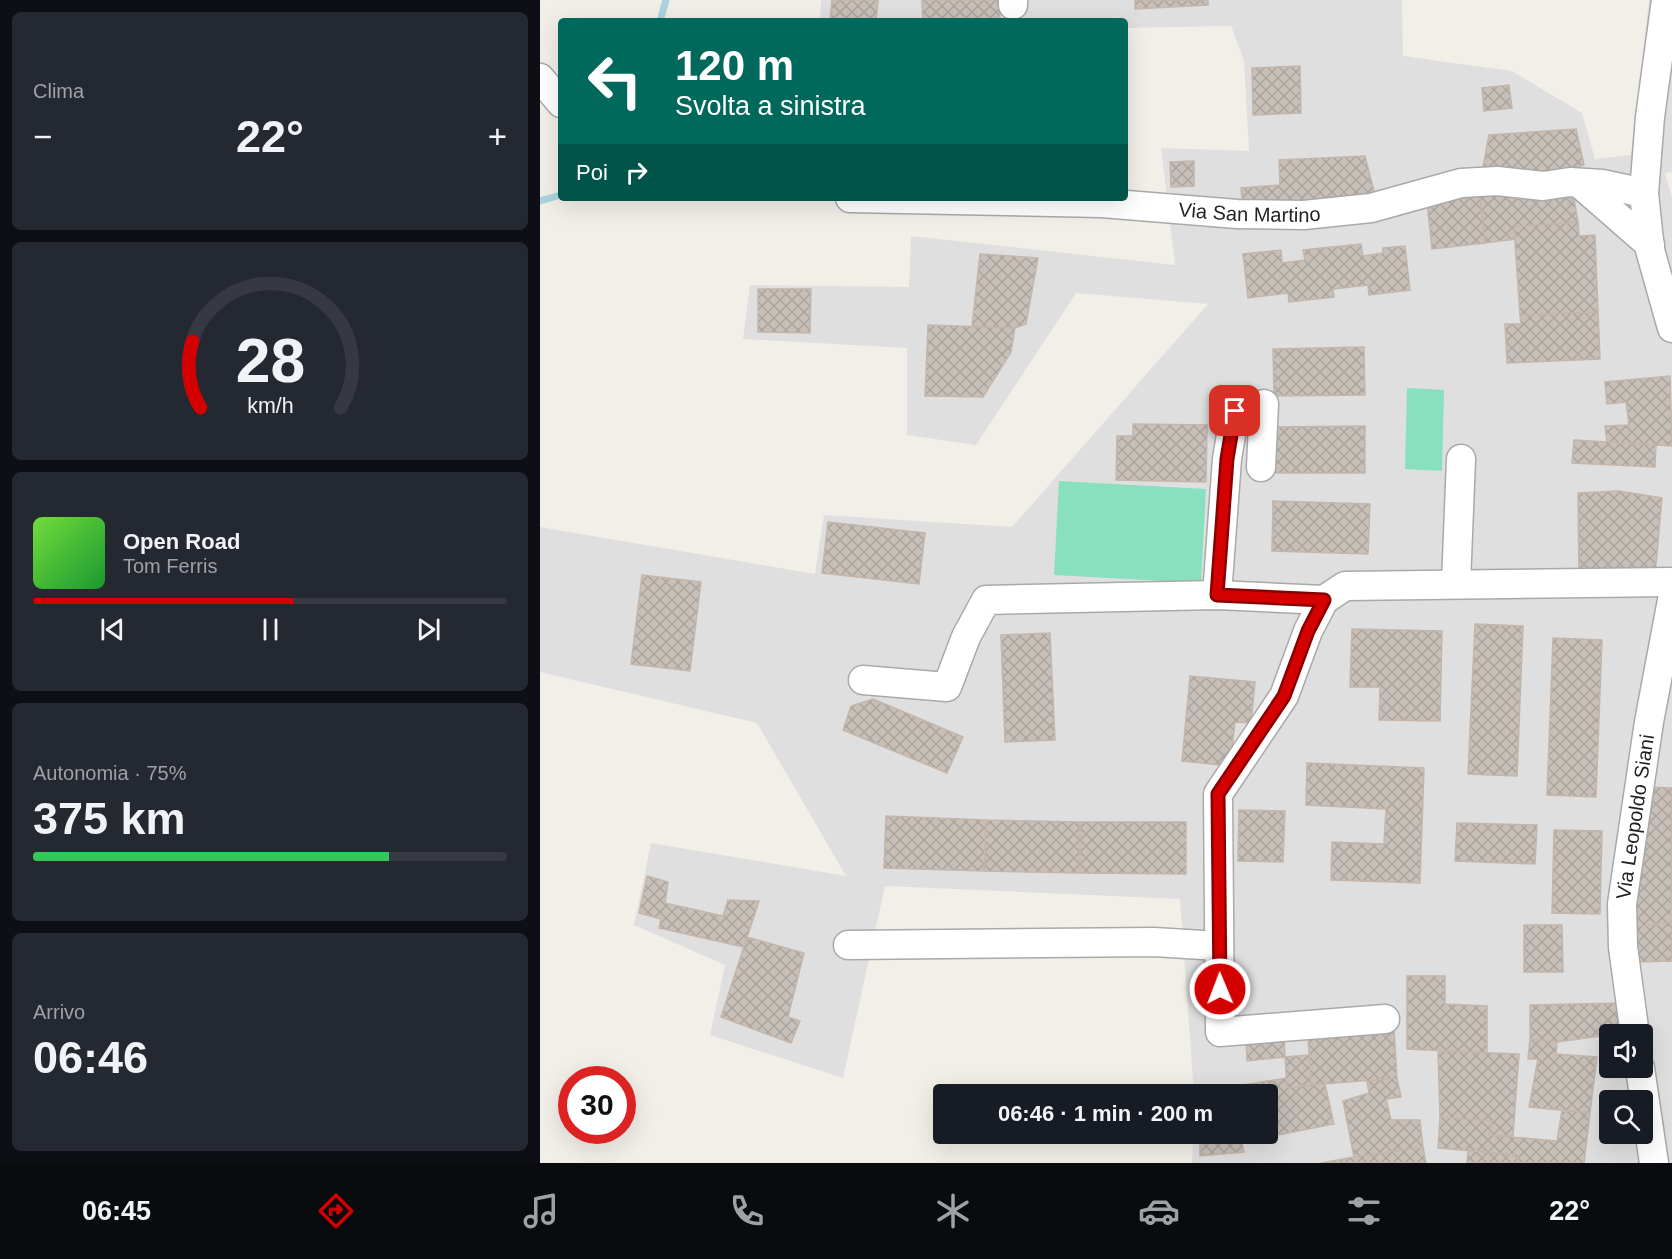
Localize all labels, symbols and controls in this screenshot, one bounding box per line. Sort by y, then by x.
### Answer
icon: left [576,42,654,120]
text: 120 m [675,42,794,89]
text: Clima [33,80,84,102]
text: Svolta a sinistra [675,91,866,121]
text: 22° [236,111,304,162]
text: − [33,118,52,155]
text: + [488,118,507,155]
icon: right [620,156,653,189]
text: Poi [576,160,608,185]
street label: Via San Martino [1178,198,1322,226]
text: 28 [235,326,305,395]
pin [1209,385,1260,436]
icon: arrive [1218,394,1251,427]
text: km/h [247,395,293,419]
text: Open Road [123,529,240,554]
text: Tom Ferris [123,555,217,577]
icon: previous [96,613,129,646]
icon: pause [254,613,287,646]
icon: next [412,613,445,646]
street label: Via Leopoldo Siani [1612,733,1658,901]
text: Autonomia · 75% [33,762,186,784]
text: 375 km [33,793,186,844]
position arrow [1188,957,1252,1021]
text: Arrivo [33,1001,85,1023]
map controls [1599,1024,1653,1144]
button: sound [1599,1024,1653,1078]
text: 06:46 [33,1032,148,1083]
speed limit sign: 30 [558,1066,636,1144]
button: search [1599,1090,1653,1144]
text: 06:46 · 1 min · 200 m [998,1101,1213,1126]
icon: directions [315,1190,357,1232]
icon: music [520,1190,562,1232]
icon: phone [726,1190,768,1232]
icon: climate [932,1190,974,1232]
icon: car [1138,1190,1180,1232]
icon: filters [1343,1190,1385,1232]
text: 06:45 [82,1196,151,1226]
text: 22° [1549,1196,1590,1226]

